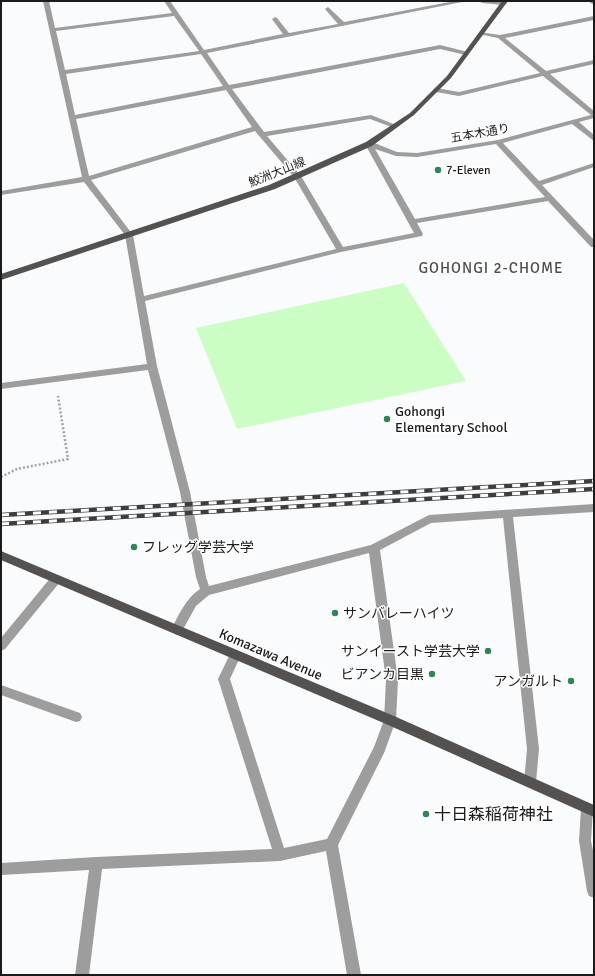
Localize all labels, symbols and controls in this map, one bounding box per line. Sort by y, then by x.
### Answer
street label: 五本木通り [449,121,511,146]
street label: 鮫洲大山線 [247,154,308,191]
place label: 7-Eleven [446,163,491,178]
marker: 7-Eleven [433,165,443,175]
district label: GOHONGI 2-CHOME [418,259,564,277]
place label: Gohongi Elementary School [395,403,508,436]
marker: Gohongi Elementary School [382,414,392,424]
place label: フレッグ学芸大学 [142,539,254,556]
marker: フレッグ学芸大学 [129,542,139,552]
place label: サンバレーハイツ [343,605,454,622]
marker: サンバレーハイツ [330,608,340,618]
street label: Komazawa Avenue [216,625,325,684]
place label: サンイースト学芸大学 [341,643,480,660]
marker: サンイースト学芸大学 [483,646,493,656]
place label: ビアンカ目黒 [341,666,424,683]
marker: ビアンカ目黒 [427,669,437,679]
place label: アンガルト [494,673,563,690]
marker: アンガルト [566,676,576,686]
place label: 十日森稲荷神社 [434,804,553,825]
marker: 十日森稲荷神社 [421,809,431,819]

